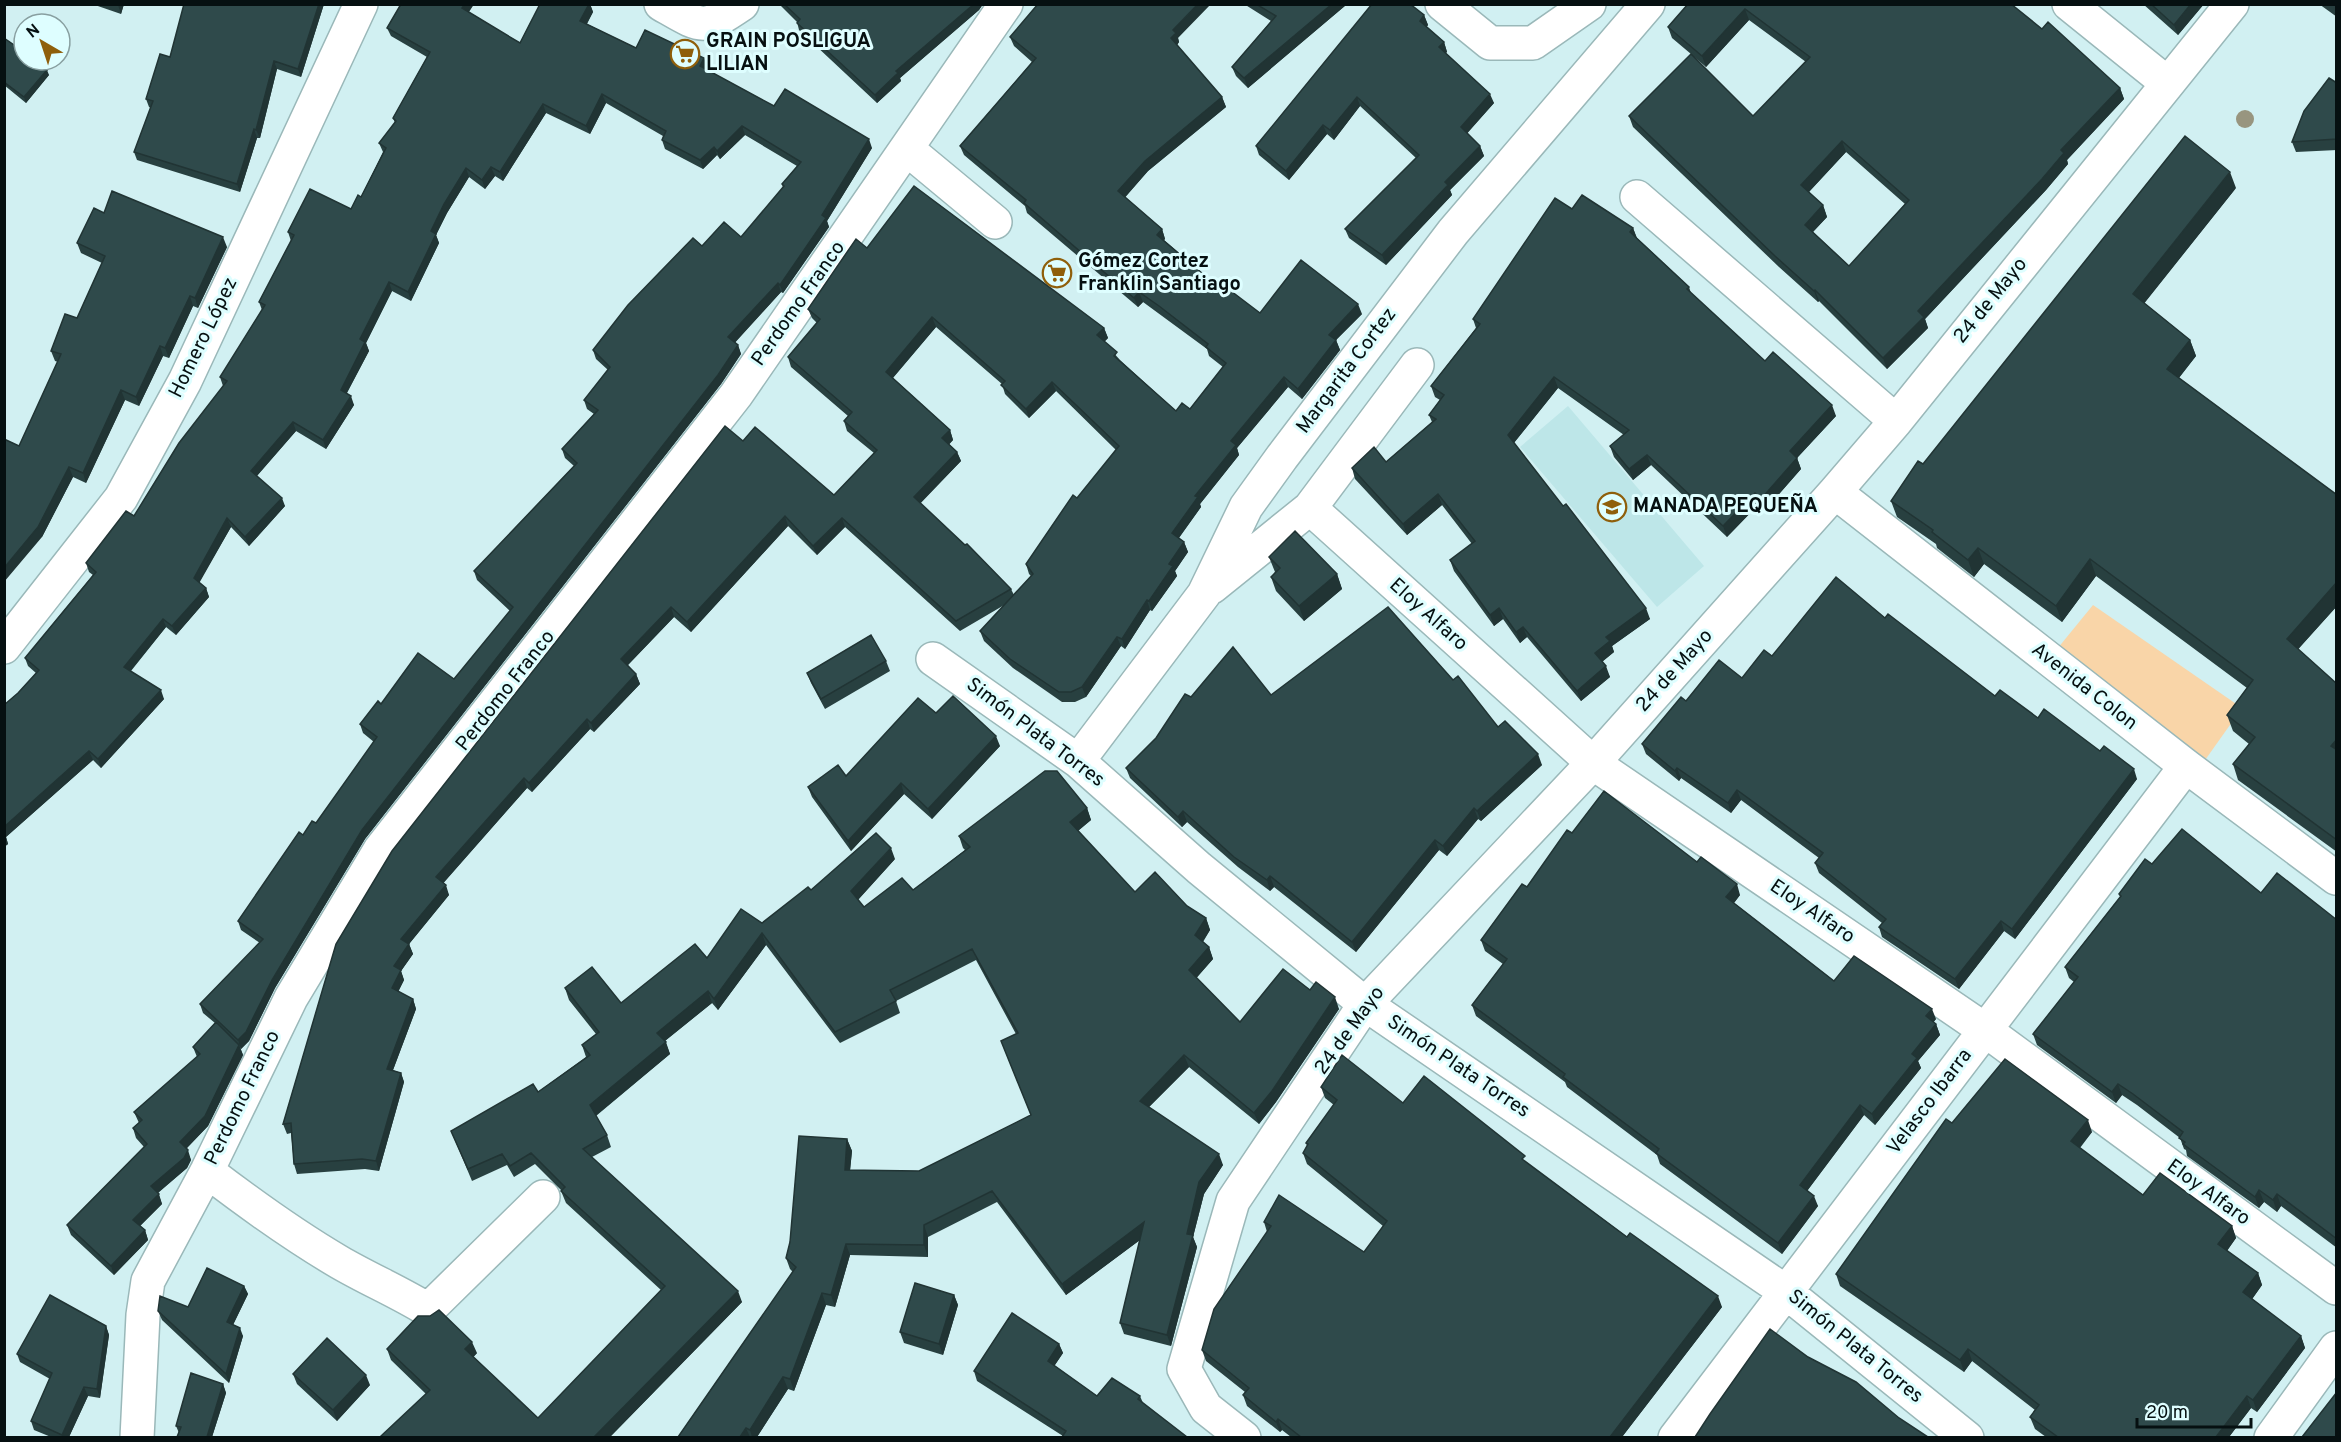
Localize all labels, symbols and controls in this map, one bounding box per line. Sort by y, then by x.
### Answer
north arrow [12,12,72,72]
text: N [23,21,45,43]
place label: GRAIN POSLIGUA LILIAN [706,29,871,78]
supermarket icon: GRAIN POSLIGUA LILIAN [669,38,701,70]
street label: Perdomo Franco [746,236,852,372]
place label: Gómez Cortez Franklin Santiago [1078,249,1241,298]
street label: 24 de Mayo [1948,253,2034,349]
supermarket icon: Gómez Cortez Franklin Santiago [1041,257,1073,289]
street label: Homero López [164,273,244,403]
street label: Margarita Cortez [1291,303,1403,439]
school or university icon: MANADA PEQUEÑA [1596,491,1628,523]
place label: MANADA PEQUEÑA [1633,493,1818,520]
street label: Eloy Alfaro [1383,573,1473,657]
street label: 24 de Mayo [1631,624,1719,718]
street label: Perdomo Franco [450,625,562,757]
street label: Avenida Colon [2025,637,2143,737]
street label: Simón Plata Torres [960,672,1110,794]
street label: Eloy Alfaro [1764,874,1860,950]
street label: 24 de Mayo [1309,982,1391,1080]
street label: Simón Plata Torres [1381,1010,1535,1124]
street label: Perdomo Franco [199,1026,287,1170]
street label: Velasco Ibarra [1882,1044,1978,1160]
street label: Eloy Alfaro [2161,1154,2255,1232]
street label: Simón Plata Torres [1782,1284,1928,1410]
scale bar [2137,1391,2251,1429]
text: 20 m [2146,1402,2188,1425]

